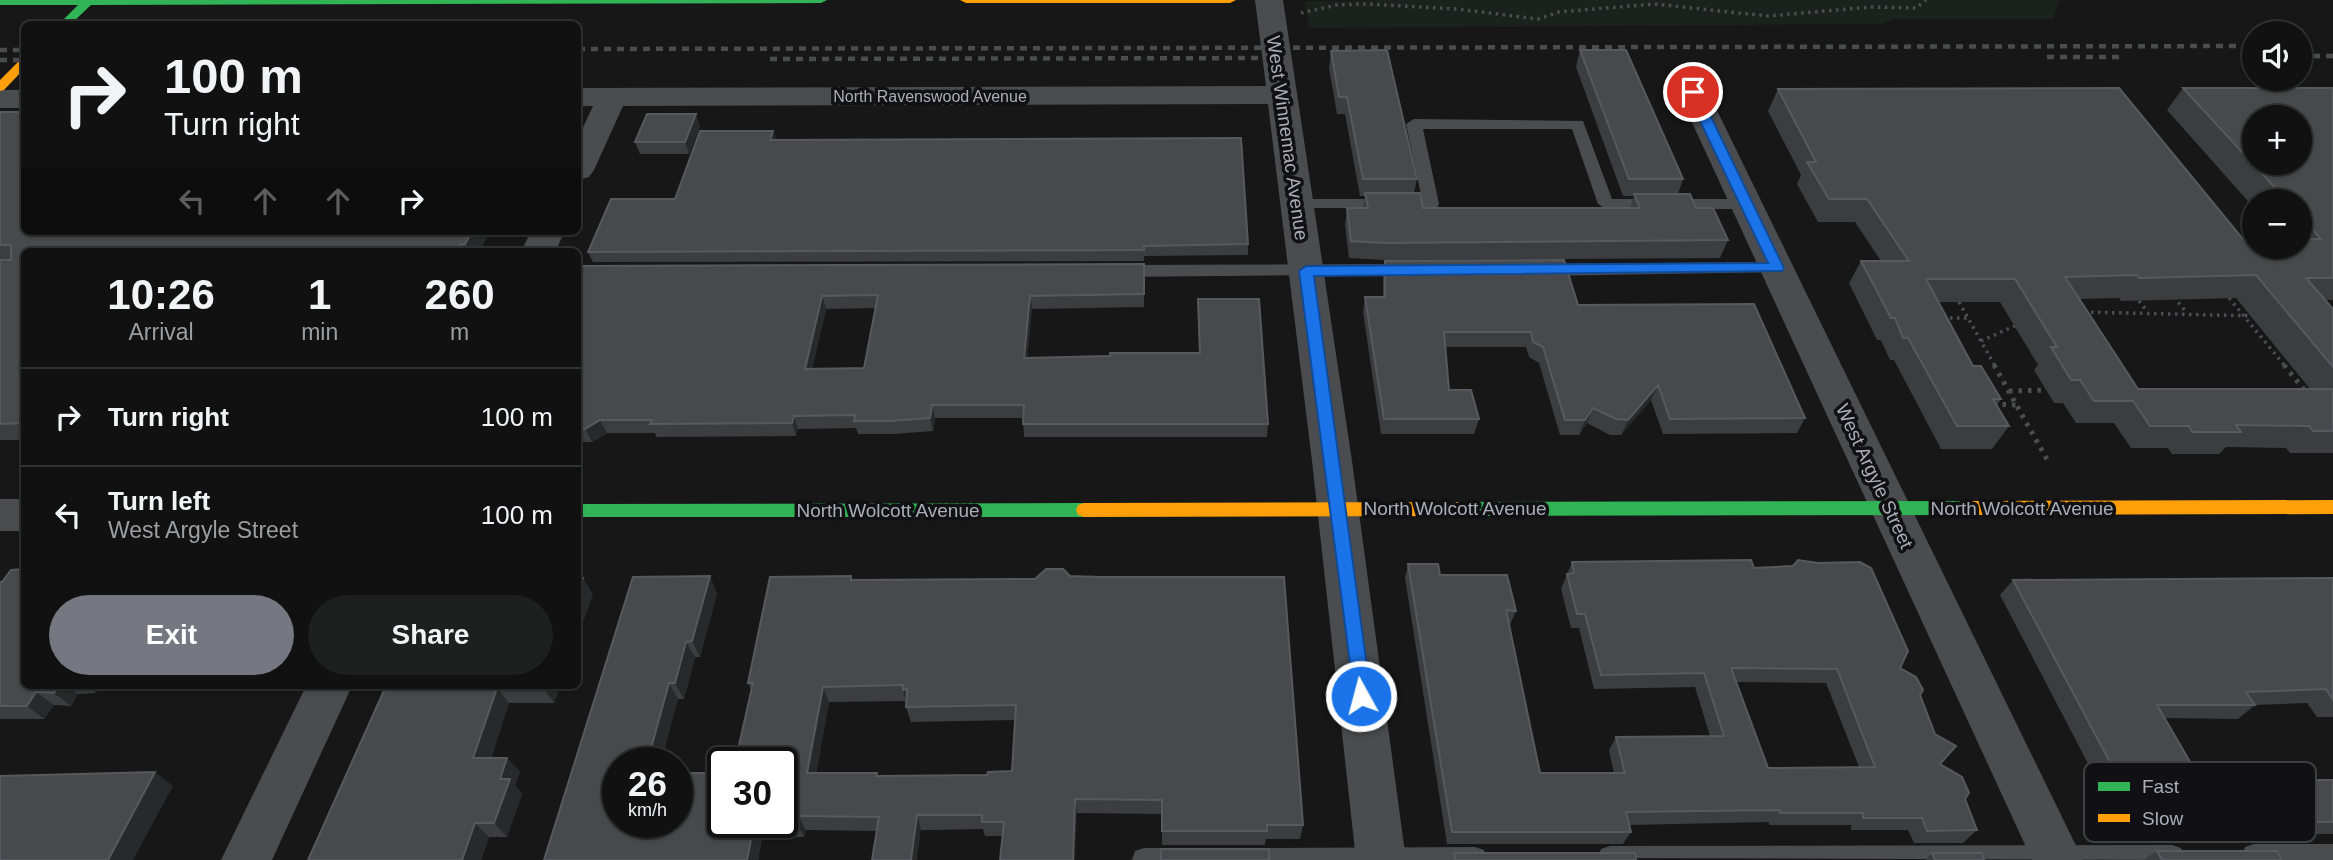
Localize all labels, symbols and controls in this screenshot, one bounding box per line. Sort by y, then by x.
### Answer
map controls [2242,21,2312,259]
button: sound [2242,21,2312,91]
street label: West Winnemac Avenue [1263,34,1312,242]
icon: right [49,49,140,140]
text: 100 m [164,49,303,103]
pin [1663,62,1723,122]
icon: arrive [1674,73,1712,111]
street label: North Ravenswood Avenue [833,88,1027,105]
button: + [2242,105,2312,175]
text: Turn right [164,106,300,142]
icon: left [173,182,211,220]
icon: ahead [246,182,284,220]
icon: ahead [319,182,357,220]
icon: right [392,182,430,220]
button: − [2242,189,2312,259]
text: 10:26 [107,271,215,318]
text: 1 [308,271,331,318]
text: 260 [425,271,495,318]
text: Arrival [128,319,194,345]
text: min [301,319,338,345]
text: m [450,319,469,345]
icon: right [49,398,87,436]
street label: West Argyle Street [1832,401,1918,552]
text: Turn right [108,402,229,432]
text: 100 m [481,402,553,432]
text: Turn left [108,486,210,516]
icon: left [49,496,87,534]
street label: North Wolcott Avenue [1363,498,1547,519]
street label: North Wolcott Avenue [1930,498,2114,519]
text: 100 m [481,500,553,530]
street label: North Wolcott Avenue [796,500,980,521]
text: West Argyle Street [108,517,298,543]
button: Exit [49,595,294,675]
button: Share [308,595,553,675]
position arrow [1324,659,1398,733]
speed limit sign: 30 [707,747,798,838]
legend [2084,762,2316,842]
text: 26 [628,764,667,803]
text: Fast [2142,776,2180,797]
text: km/h [628,800,667,820]
text: Slow [2142,808,2183,829]

